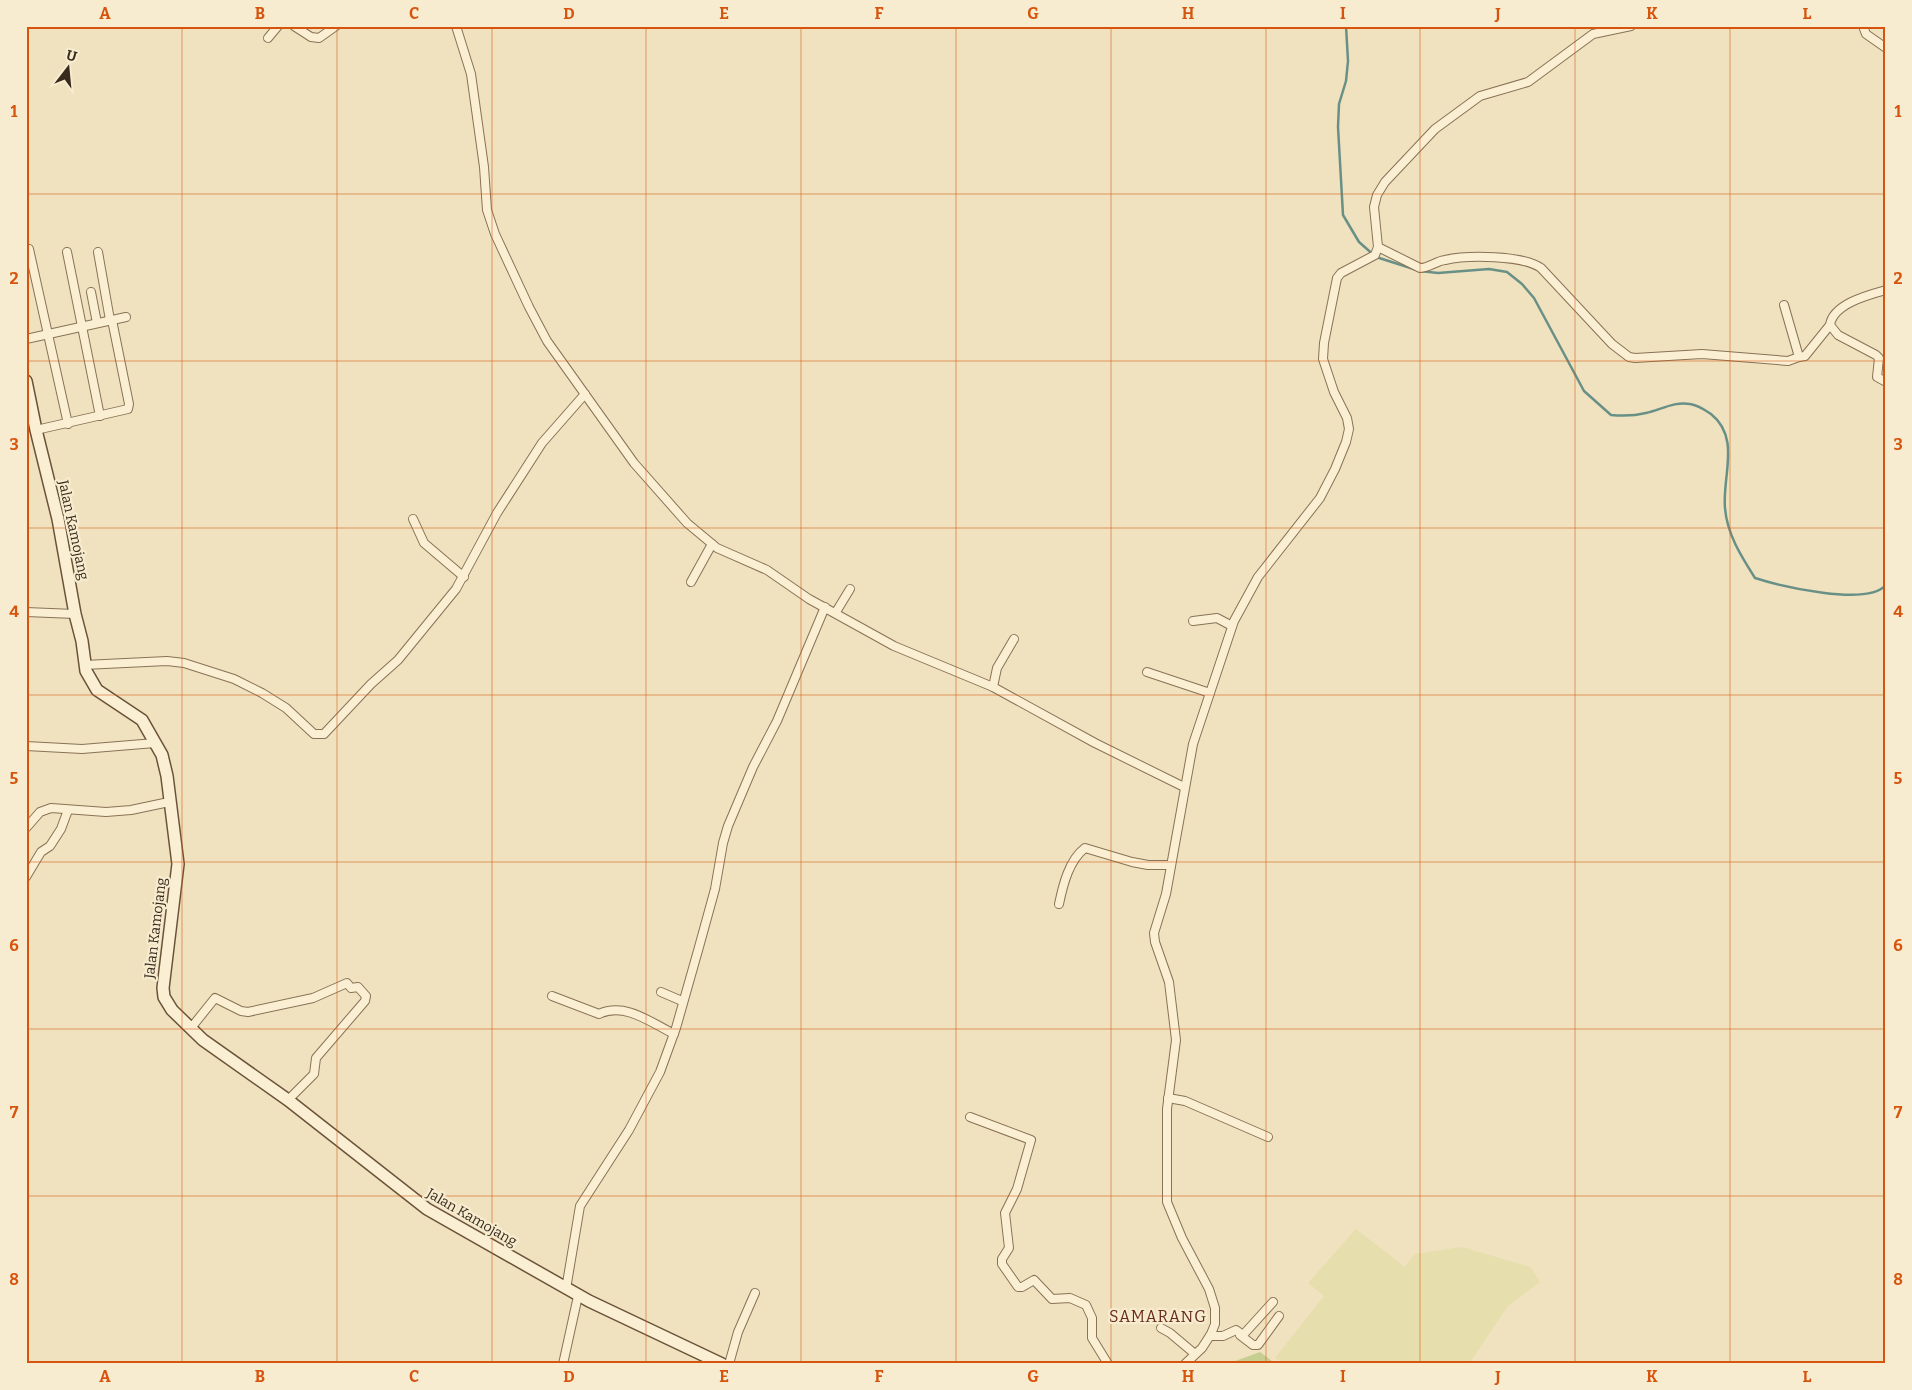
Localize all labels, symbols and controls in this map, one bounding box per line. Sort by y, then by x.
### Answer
text: A [99,4,111,23]
text: B [255,4,265,23]
text: C [409,4,419,23]
text: D [563,4,575,23]
text: E [719,4,729,23]
text: F [875,4,884,23]
text: G [1027,4,1039,23]
text: H [1182,4,1195,23]
text: I [1340,4,1346,23]
text: J [1494,4,1501,23]
text: K [1646,4,1658,23]
text: L [1803,4,1812,23]
north arrow [42,42,92,92]
text: U [64,46,79,66]
text: 1 [11,102,18,121]
text: 1 [1895,102,1902,121]
text: 2 [9,269,19,288]
text: 2 [1893,269,1903,288]
text: 3 [9,435,19,454]
text: 3 [1893,435,1903,454]
street label: Jalan Kamojang [54,478,92,582]
text: 4 [9,602,19,621]
text: 4 [1893,602,1903,621]
text: 5 [10,769,19,788]
text: 5 [1894,769,1903,788]
street label: Jalan Kamojang [141,876,170,981]
text: 6 [9,936,19,955]
text: 6 [1893,936,1903,955]
text: 7 [10,1103,19,1122]
text: 7 [1894,1103,1903,1122]
street label: Jalan Kamojang [423,1184,520,1250]
text: 8 [9,1270,19,1289]
text: 8 [1893,1270,1903,1289]
district label: SAMARANG [1109,1307,1207,1326]
text: A [99,1367,111,1386]
text: B [255,1367,265,1386]
text: C [409,1367,419,1386]
text: D [563,1367,575,1386]
text: E [719,1367,729,1386]
text: F [875,1367,884,1386]
text: G [1027,1367,1039,1386]
text: H [1182,1367,1195,1386]
text: I [1340,1367,1346,1386]
text: J [1494,1367,1501,1386]
text: K [1646,1367,1658,1386]
text: L [1803,1367,1812,1386]

